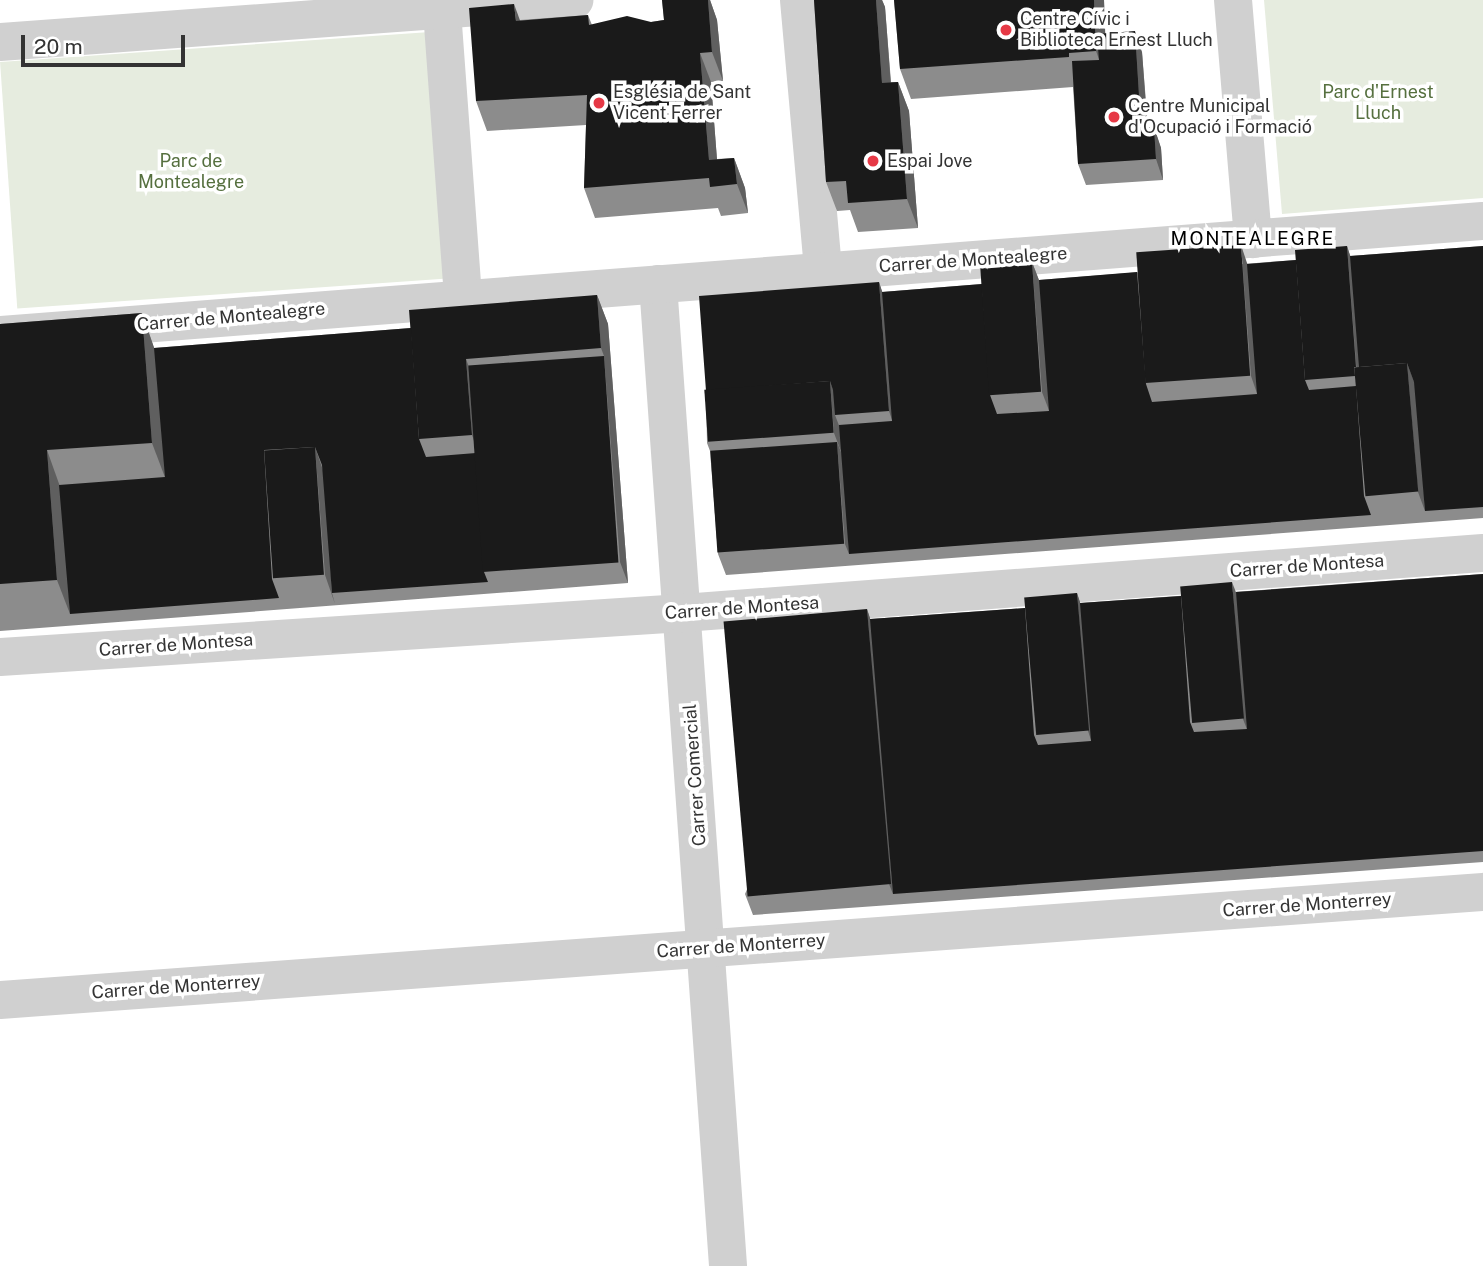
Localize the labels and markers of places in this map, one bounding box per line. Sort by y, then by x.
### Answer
place label: Centre Cívic i Biblioteca Ernest Lluch [1020,9,1213,52]
marker: Centre Cívic i Biblioteca Ernest Lluch [998,22,1014,38]
place label: Església de Sant Vicent Ferrer [613,82,752,124]
marker: Església de Sant Vicent Ferrer [591,95,607,111]
place label: Centre Municipal d'Ocupació i Formació [1128,96,1312,138]
marker: Centre Municipal d'Ocupació i Formació [1106,109,1122,125]
place label: Espai Jove [887,150,973,172]
marker: Espai Jove [865,153,881,169]

